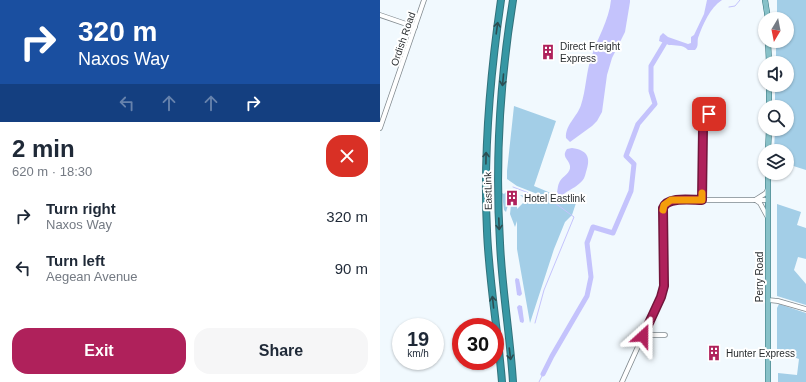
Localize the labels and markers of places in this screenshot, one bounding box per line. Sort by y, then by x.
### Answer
place label: Direct Freight Express [560,41,620,64]
building icon: Direct Freight Express [539,43,557,61]
pin [692,97,726,131]
building icon: Hotel Eastlink [503,189,521,207]
place label: Hotel Eastlink [524,193,586,204]
building icon: Hunter Express [705,344,723,362]
place label: Hunter Express [726,348,795,359]

